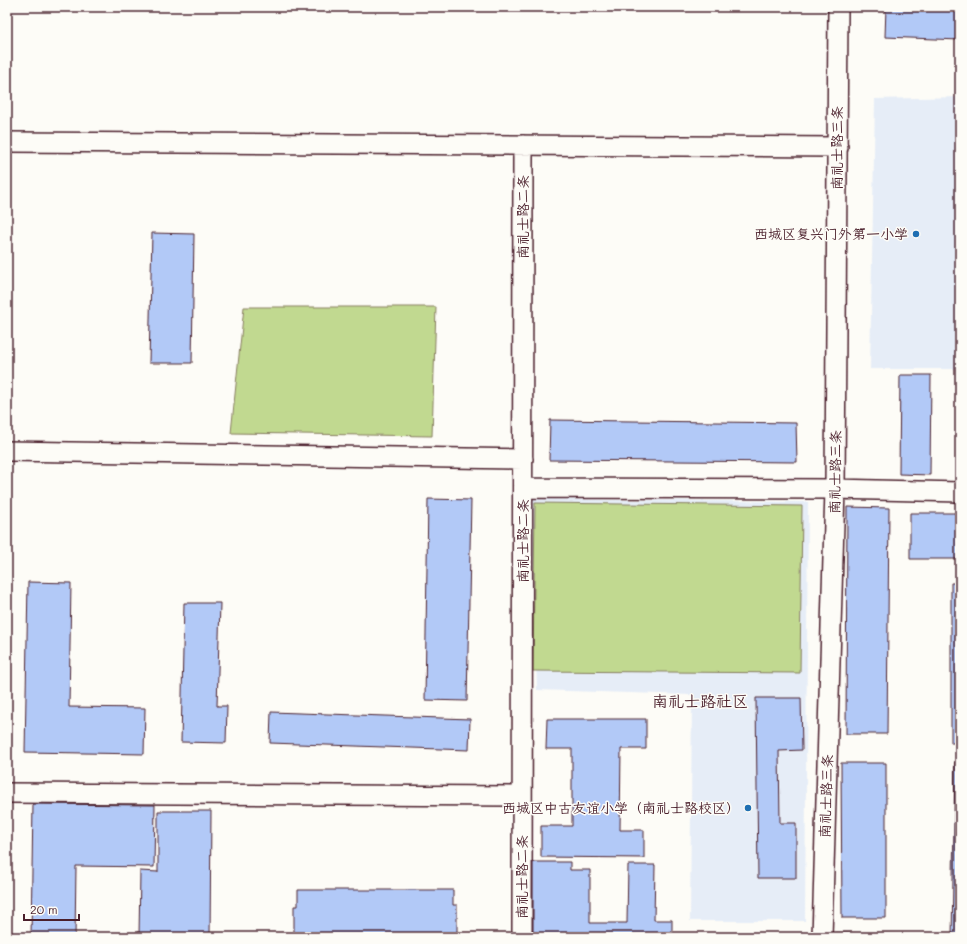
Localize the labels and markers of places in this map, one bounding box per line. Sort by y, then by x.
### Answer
place label: 西城区复兴门外第一小学 [754,224,908,243]
marker: 西城区复兴门外第一小学 [911,229,921,239]
place label: 西城区中古友谊小学（南礼士路校区） [502,798,740,817]
marker: 西城区中古友谊小学（南礼士路校区） [743,803,753,813]

